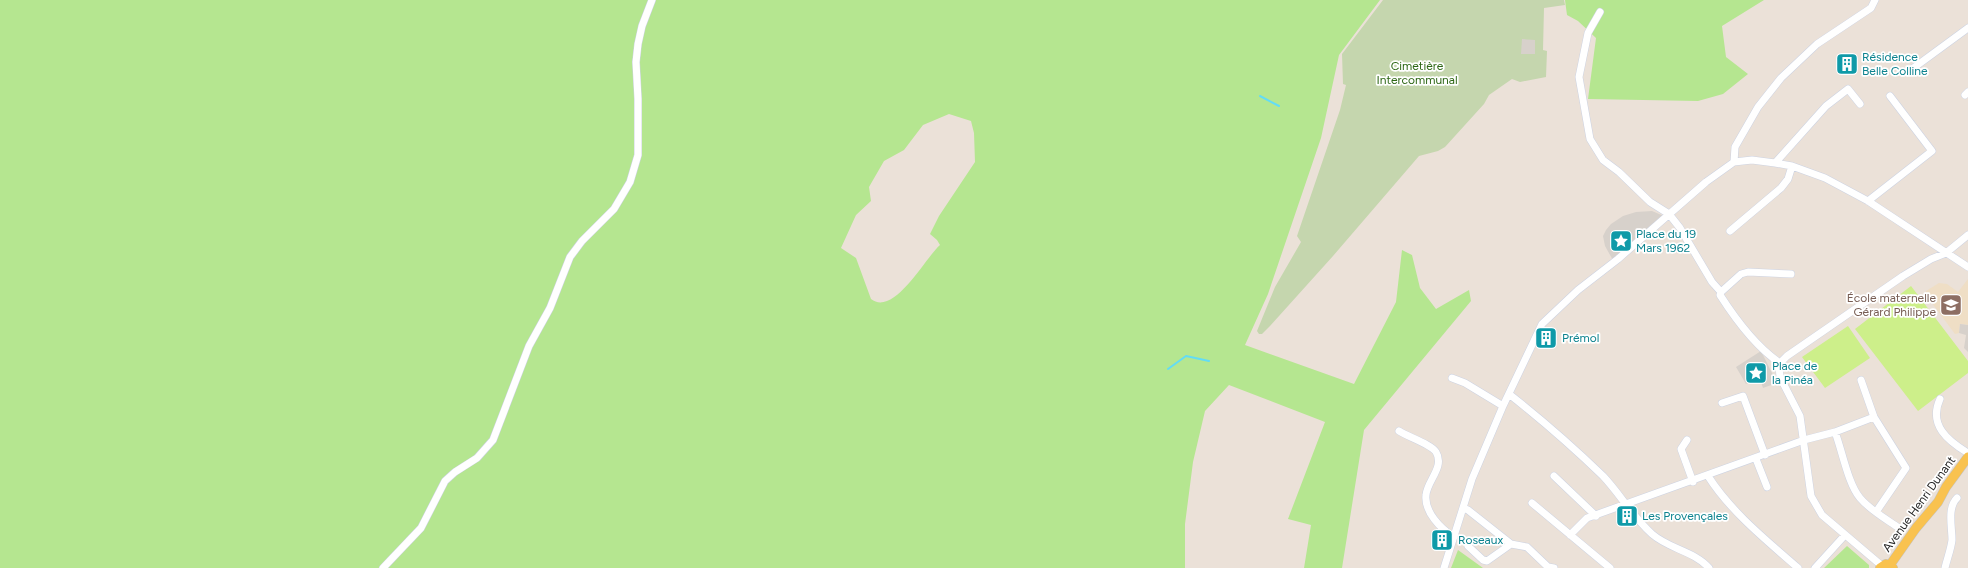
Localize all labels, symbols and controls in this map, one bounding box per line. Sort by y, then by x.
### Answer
place label: Résidence Belle Colline [1862,50,1928,78]
building icon: Résidence Belle Colline [1834,51,1860,77]
park label: Cimetière Intercommunal [1376,59,1458,87]
place label: Place du 19 Mars 1962 [1636,227,1696,255]
place icon: Place du 19 Mars 1962 [1608,228,1634,254]
place label: École maternelle Gérard Philippe [1847,291,1936,319]
school or university icon: École maternelle Gérard Philippe [1938,292,1964,318]
building icon: Prémol [1533,325,1559,351]
place label: Prémol [1562,331,1599,345]
place label: Place de la Pinéa [1772,359,1818,387]
place icon: Place de la Pinéa [1743,360,1769,386]
street label: Avenue Henri Dunant [1880,453,1959,554]
building icon: Les Provençales [1614,503,1640,529]
place label: Les Provençales [1642,509,1728,523]
building icon: Roseaux [1429,527,1455,553]
place label: Roseaux [1458,533,1503,547]

